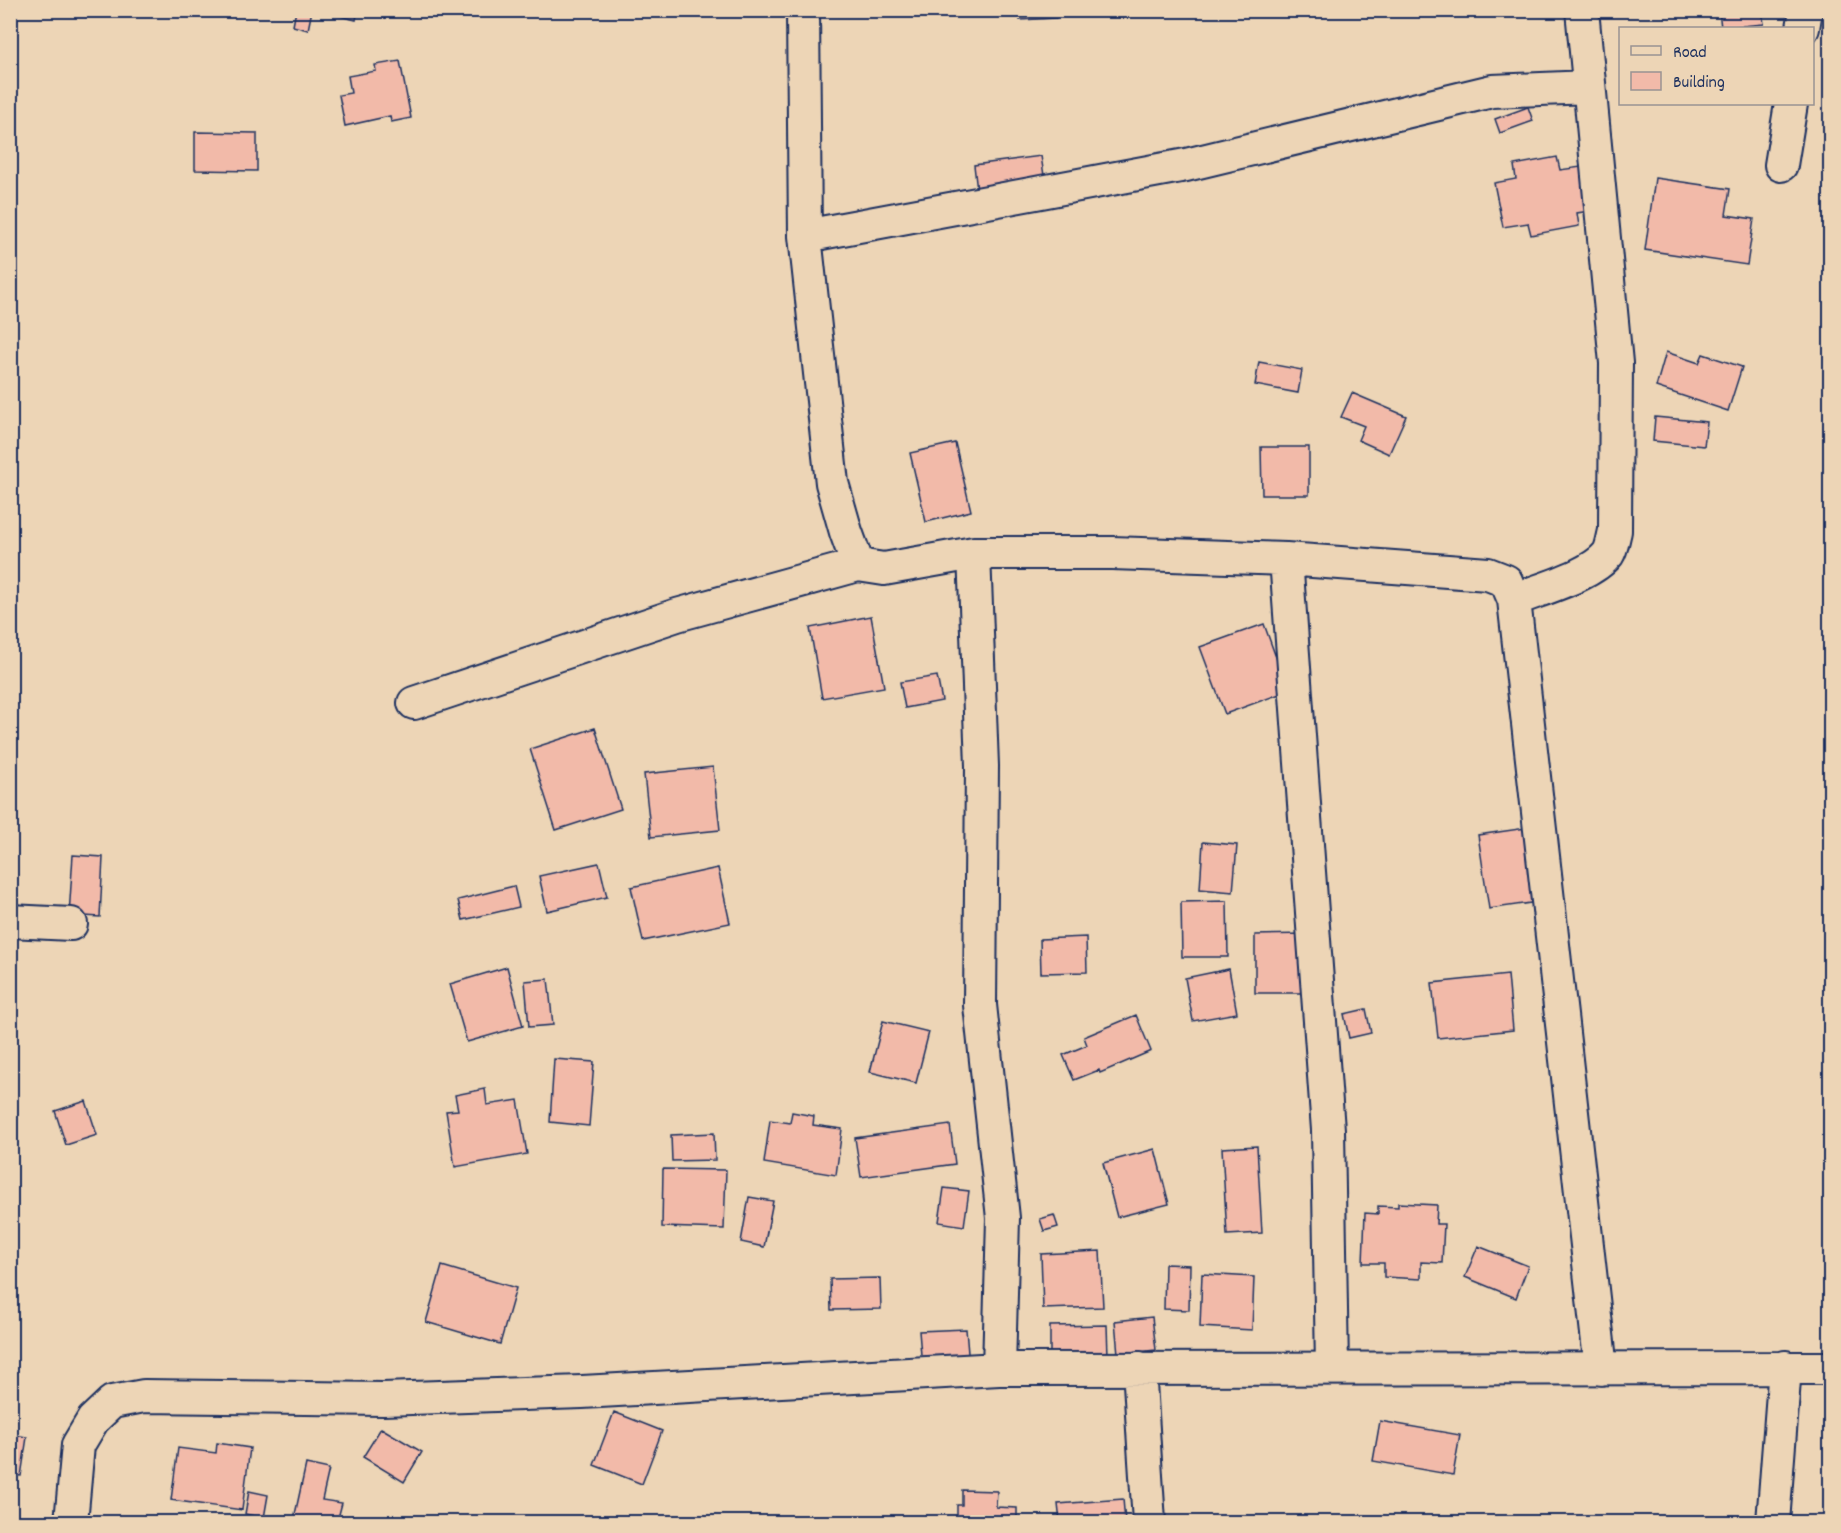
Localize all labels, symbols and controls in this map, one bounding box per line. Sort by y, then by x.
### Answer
legend [1619,27,1814,105]
text: Road [1673,41,1707,66]
text: Building [1673,71,1725,96]

